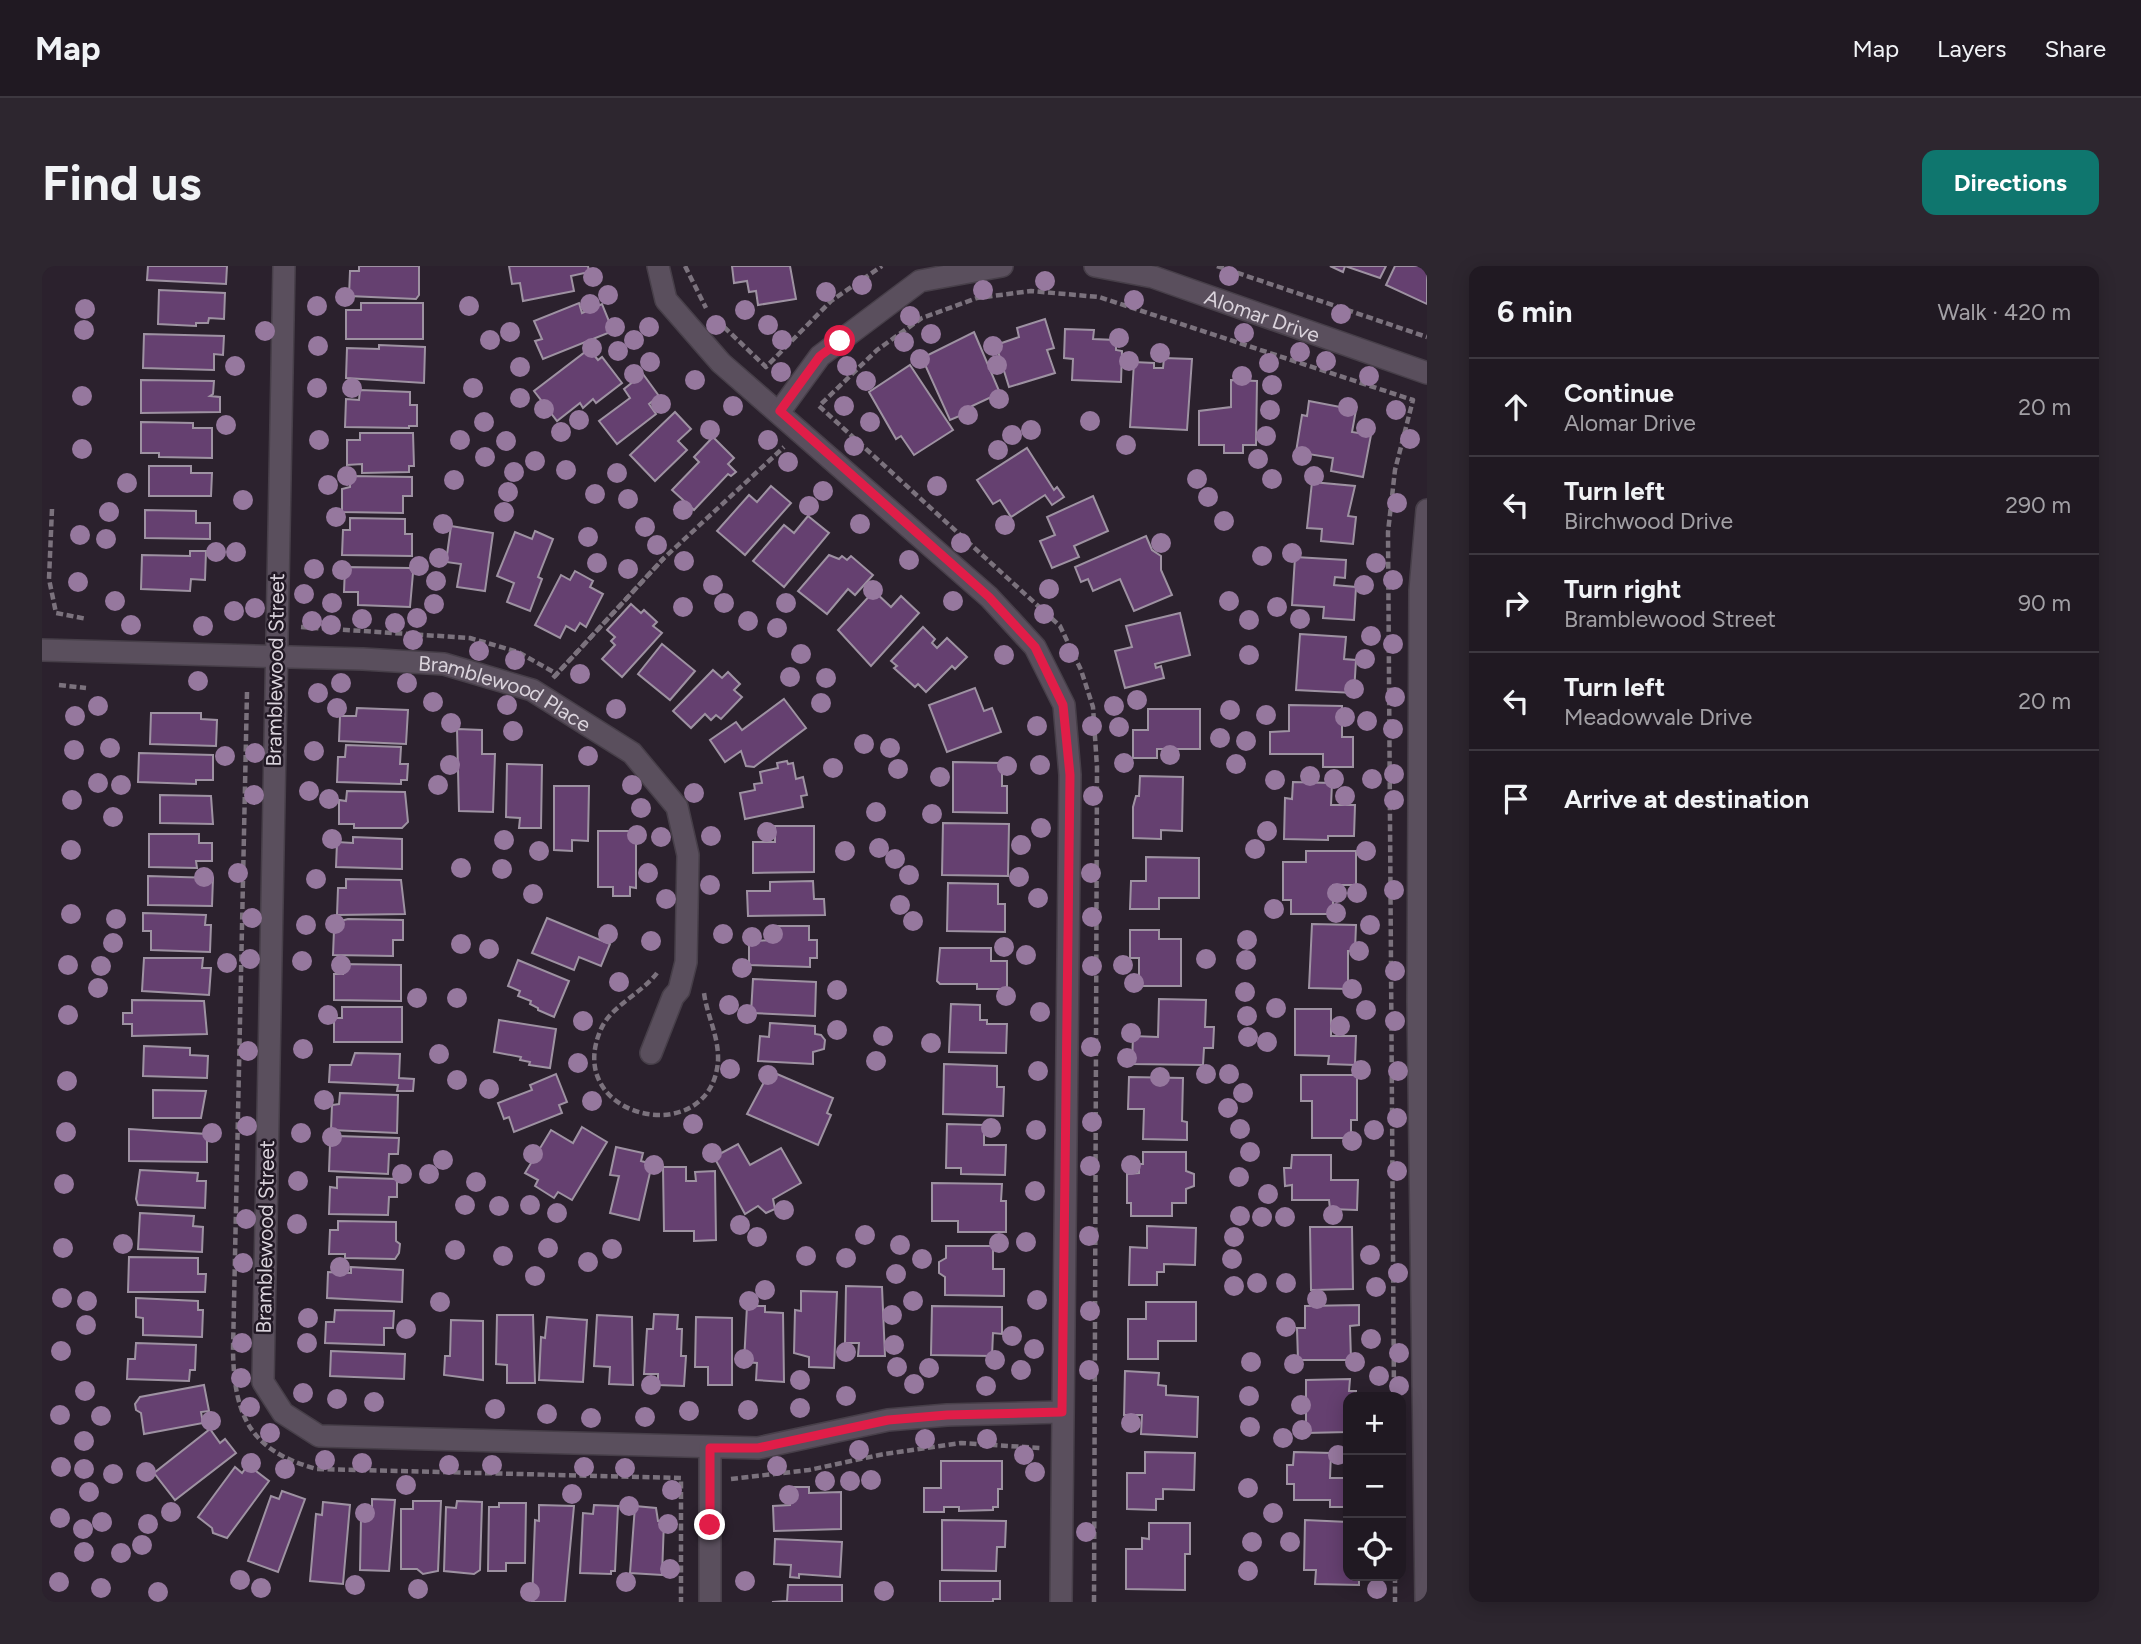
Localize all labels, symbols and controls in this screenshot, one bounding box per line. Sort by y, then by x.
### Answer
text: Map [35,29,101,68]
text: Map [1852,34,1899,63]
text: Layers [1937,34,2006,63]
text: Share [2044,34,2106,63]
button: Directions [1922,150,2099,215]
text: Find us [42,153,201,212]
street label: Alomar Drive [1201,284,1323,347]
text: 6 min [1497,293,1573,330]
text: Walk · 420 m [1938,298,2071,326]
route start [824,325,855,356]
text: Continue [1564,377,1674,409]
icon: ahead [1497,388,1535,426]
text: 20 m [2018,393,2071,421]
text: Alomar Drive [1564,409,1696,437]
text: Turn left [1564,475,1665,507]
icon: left [1497,486,1535,524]
text: 290 m [2005,491,2071,519]
text: Birchwood Drive [1564,507,1733,535]
street label: Bramblewood Street [261,573,289,767]
text: Turn right [1564,573,1681,605]
icon: right [1497,584,1535,622]
text: 90 m [2018,589,2071,617]
text: Bramblewood Street [1564,605,1776,633]
street label: Bramblewood Place [417,650,596,737]
text: Turn left [1564,671,1665,703]
icon: left [1497,682,1535,720]
text: 20 m [2018,687,2071,715]
text: Meadowvale Drive [1564,703,1752,731]
icon: arrive [1497,780,1535,818]
text: Arrive at destination [1564,783,1809,815]
street label: Bramblewood Street [251,1140,279,1334]
map controls [1343,1392,1406,1581]
button: + [1343,1392,1406,1455]
button: − [1343,1455,1406,1518]
route end [694,1509,725,1540]
button: locate [1343,1518,1406,1581]

